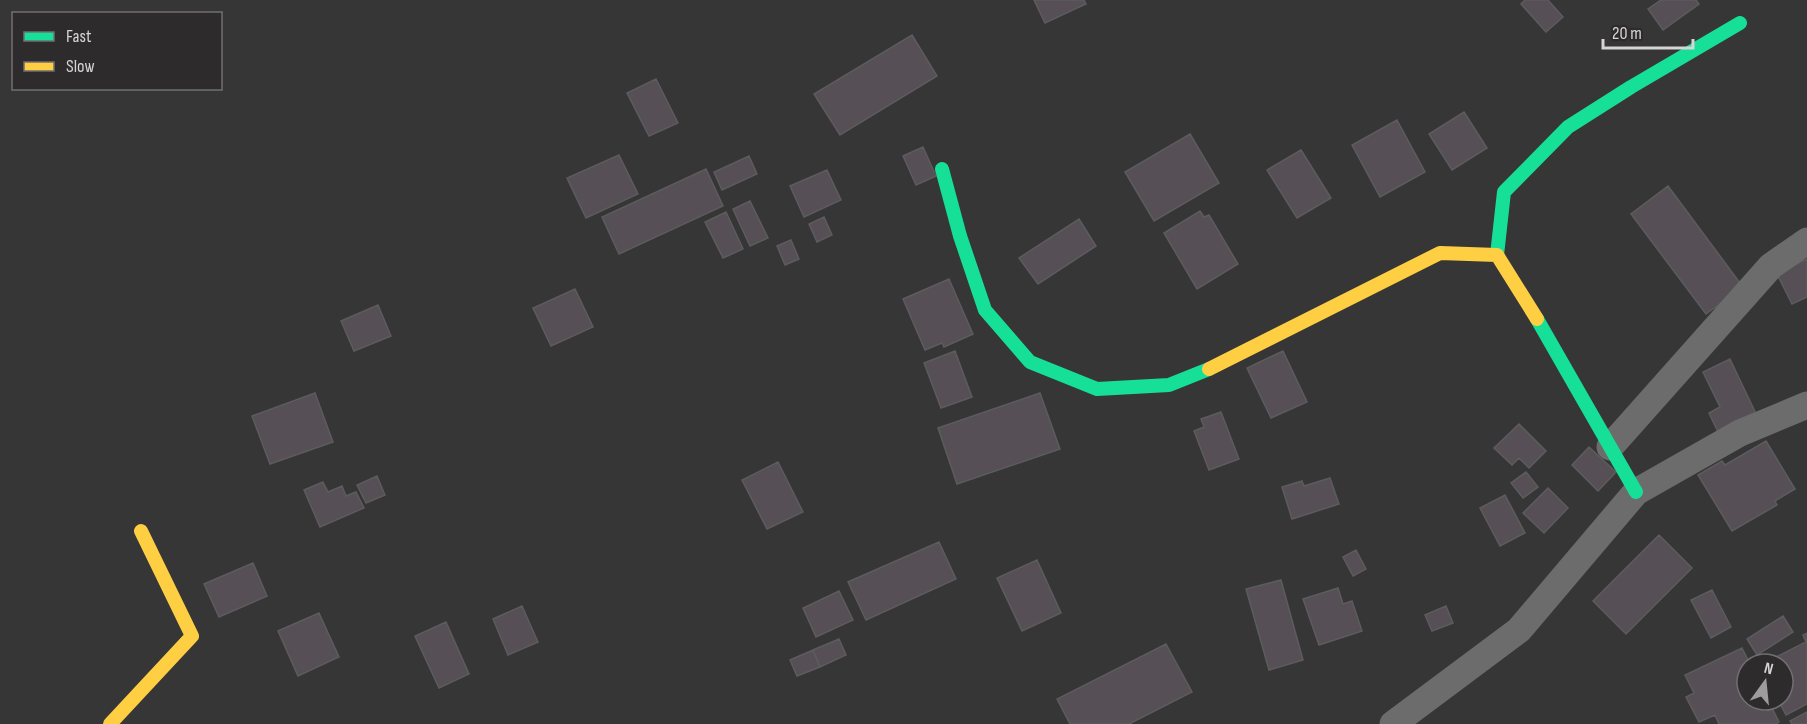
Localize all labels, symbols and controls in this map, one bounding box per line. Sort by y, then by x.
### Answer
legend [12,12,222,90]
scale bar [1603,12,1693,50]
text: 20 m [1612,23,1642,44]
text: Fast [66,26,92,47]
text: Slow [66,56,95,77]
north arrow [1735,652,1795,712]
text: N [1762,659,1775,679]

